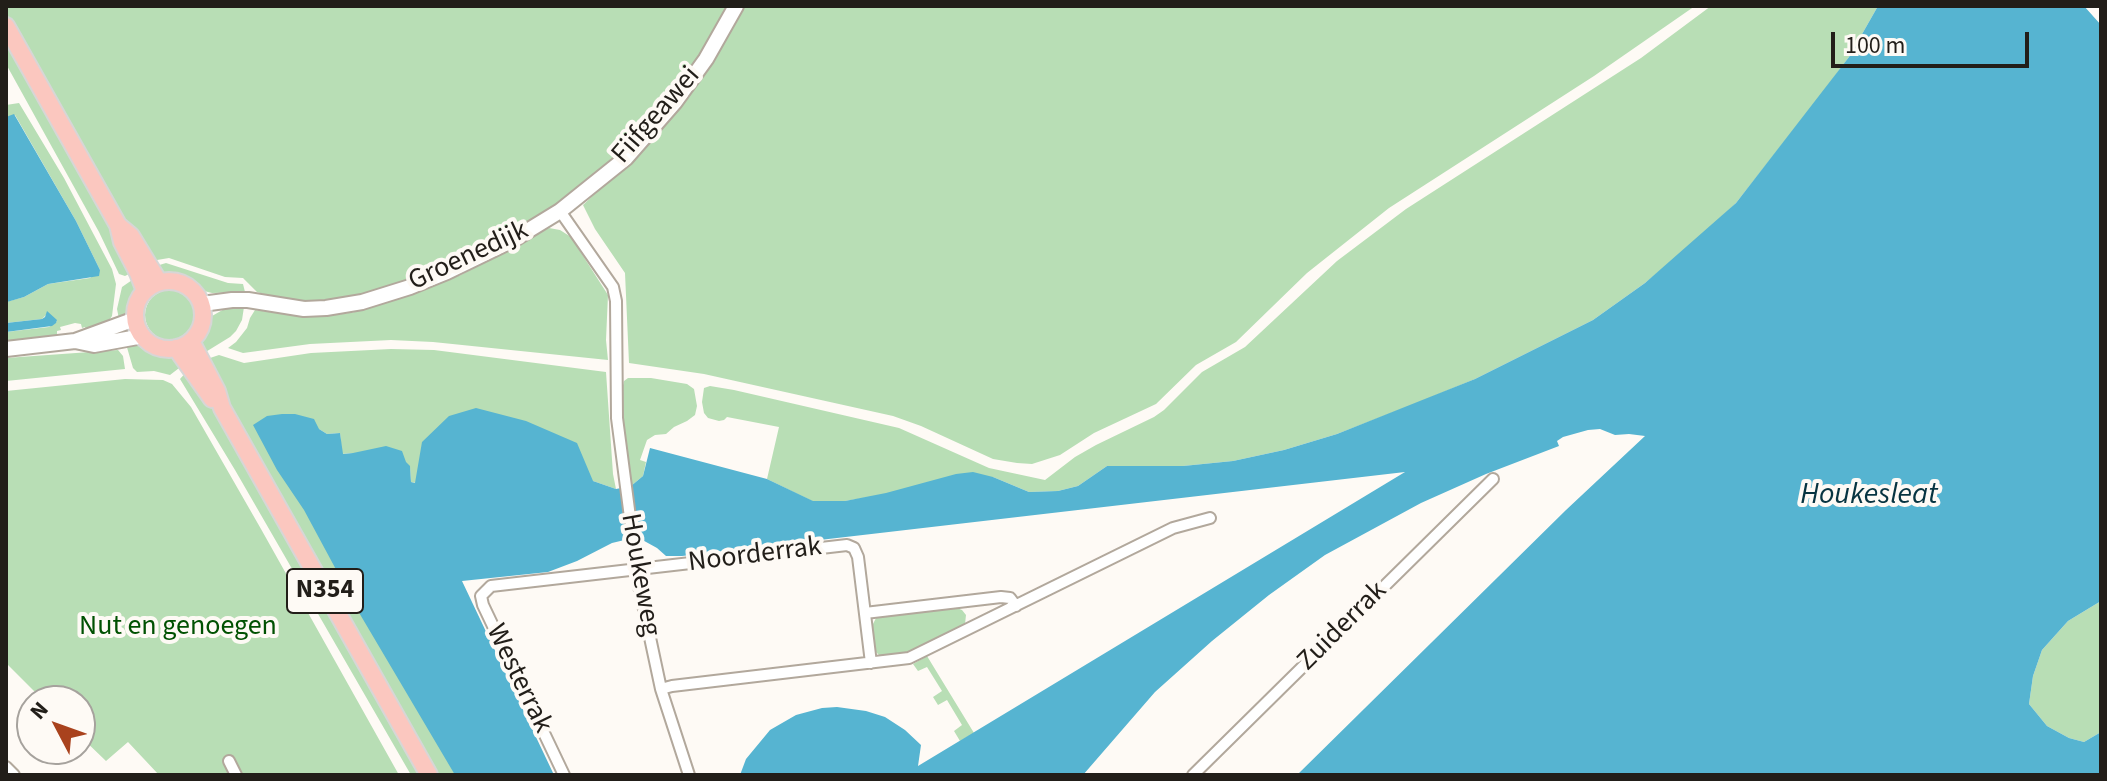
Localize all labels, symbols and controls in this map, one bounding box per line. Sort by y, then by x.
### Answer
scale bar [1835,16,2033,66]
text: 100 m [1845,28,1905,63]
street label: Fiifgeawei [606,61,708,171]
street label: Groenedijk [404,215,534,299]
water label: Houkesleat [1800,478,1938,514]
street label: Houkeweg [612,511,666,639]
street label: Noorderrak [686,531,824,581]
road number: N354 [287,569,363,613]
street label: Zuiderrak [1291,575,1395,679]
park label: Nut en genoegen [79,611,277,645]
street label: Westerrak [477,619,559,739]
north arrow [16,685,96,765]
text: N [23,695,56,727]

